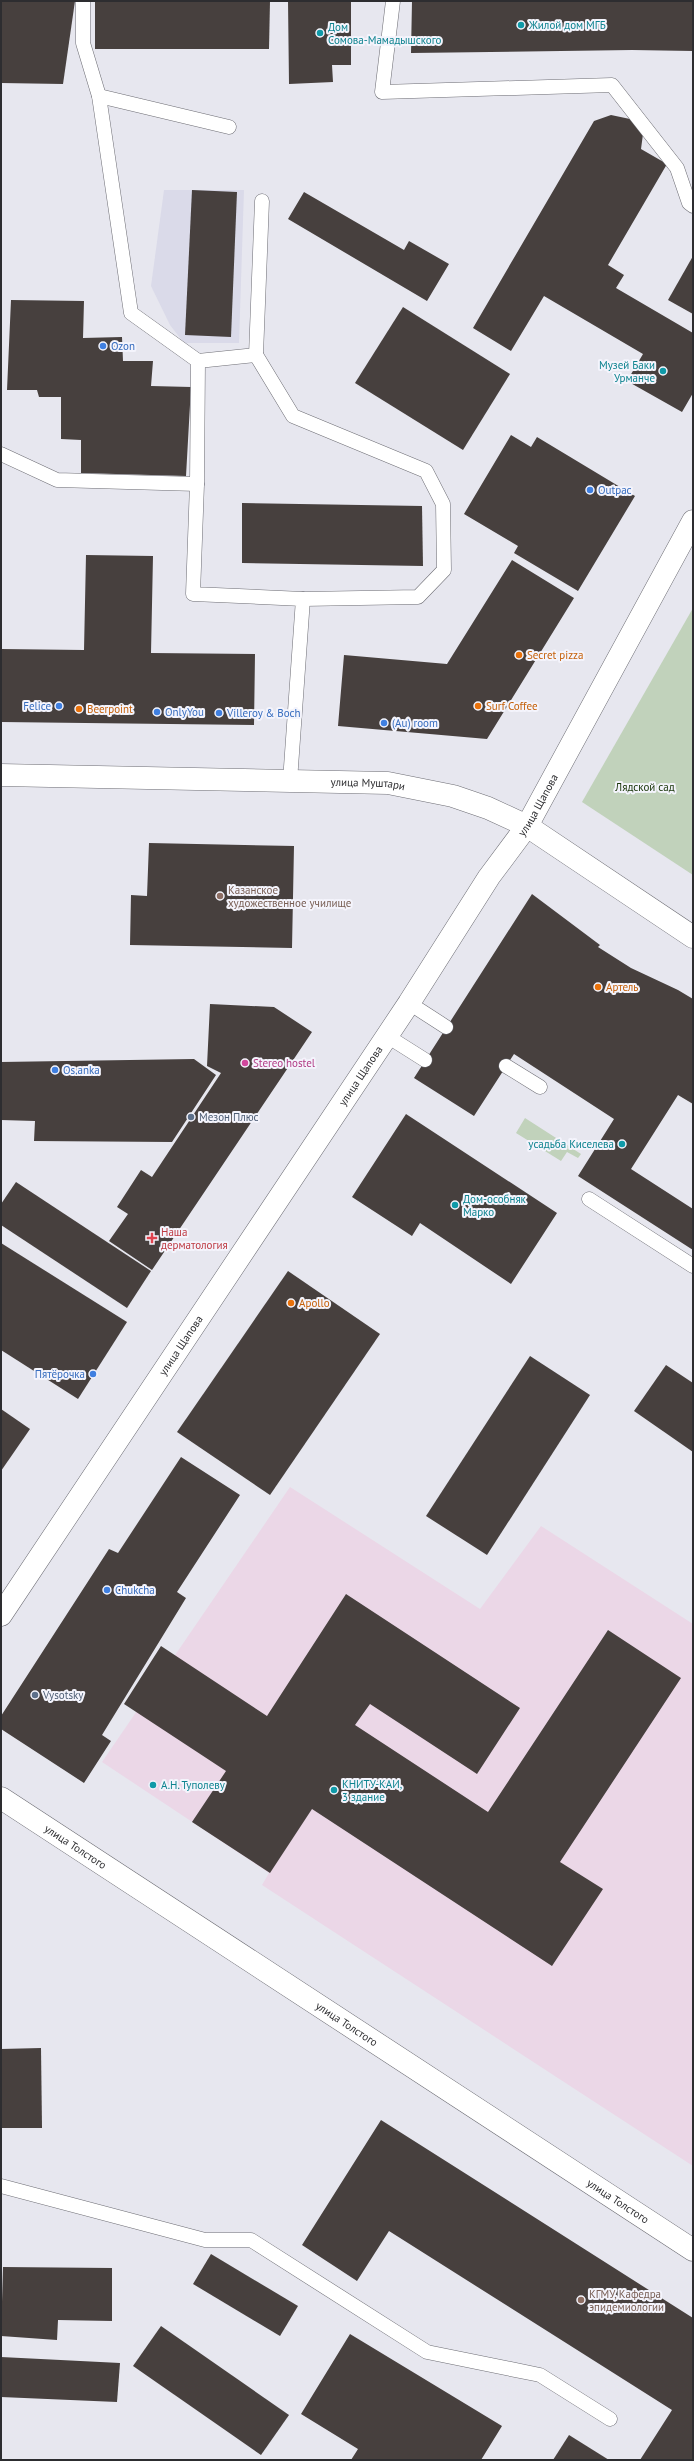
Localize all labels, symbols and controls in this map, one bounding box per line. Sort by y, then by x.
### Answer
place label: Жилой дом МГБ [528,18,606,32]
place label: Дом Сомова-Мамадышского [328,20,442,47]
marker: Жилой дом МГБ [516,20,526,30]
marker: Дом Сомова-Мамадышского [315,28,325,38]
place label: Ozon [111,339,135,353]
marker: Ozon [98,341,108,351]
place label: Музей Баки Урманче [599,358,655,385]
marker: Музей Баки Урманче [658,366,668,376]
place label: Outpac [598,483,632,497]
marker: Outpac [585,485,595,495]
place label: Secret pizza [527,648,583,662]
marker: Secret pizza [514,650,524,660]
place label: Felice [23,699,51,713]
place label: Surf Coffee [486,699,538,713]
marker: Felice [54,701,64,711]
marker: Surf Coffee [473,701,483,711]
place label: Beerpoint [87,702,133,716]
marker: Beerpoint [74,704,84,714]
place label: OnlyYou [165,705,204,719]
place label: Villeroy & Boch [226,706,301,720]
marker: OnlyYou [152,707,162,717]
marker: Villeroy & Boch [214,708,224,718]
place label: (Au) room [392,716,438,730]
marker: (Au) room [379,718,389,728]
street label: улица Щапова [515,771,561,839]
street label: улица Муштари [330,775,406,793]
park label: Лядской сад [614,780,675,794]
place label: Казанское художественное училище [228,883,352,910]
marker: Казанское художественное училище [215,891,225,901]
place label: Артель [606,980,638,994]
marker: Артель [593,982,603,992]
street label: улица Щапова [335,1043,385,1109]
place label: Stereo hostel [253,1056,316,1070]
marker: Stereo hostel [240,1058,250,1068]
place label: Os.anka [63,1063,100,1077]
marker: Os.anka [50,1065,60,1075]
place label: Мезон Плюс [199,1110,259,1124]
marker: Мезон Плюс [186,1112,196,1122]
place label: усадьба Киселева [528,1137,614,1151]
marker: усадьба Киселева [617,1139,627,1149]
place label: Дом-особняк Марко [463,1192,527,1219]
marker: Дом-особняк Марко [450,1200,460,1210]
place label: Наша дерматология [161,1225,228,1252]
marker: Наша дерматология [146,1232,158,1244]
place label: Apollo [299,1296,330,1310]
marker: Apollo [286,1298,296,1308]
street label: улица Щапова [156,1313,206,1378]
place label: Пятёрочка [35,1367,85,1381]
marker: Пятёрочка [88,1369,98,1379]
place label: Chukcha [115,1583,155,1597]
marker: Chukcha [102,1585,112,1595]
place label: Vysotsky [42,1688,84,1702]
marker: Vysotsky [30,1690,40,1700]
place label: КНИТУ-КАИ, 3 здание [342,1777,402,1804]
place label: А.Н. Туполеву [161,1778,226,1792]
marker: А.Н. Туполеву [148,1780,158,1790]
marker: КНИТУ-КАИ, 3 здание [329,1785,339,1795]
street label: улица Толстого [42,1821,109,1872]
street label: улица Толстого [313,1998,381,2049]
street label: улица Толстого [584,2176,652,2226]
place label: КГМУ, Кафедра эпидемиологии [589,2287,664,2314]
marker: КГМУ, Кафедра эпидемиологии [576,2295,586,2305]

